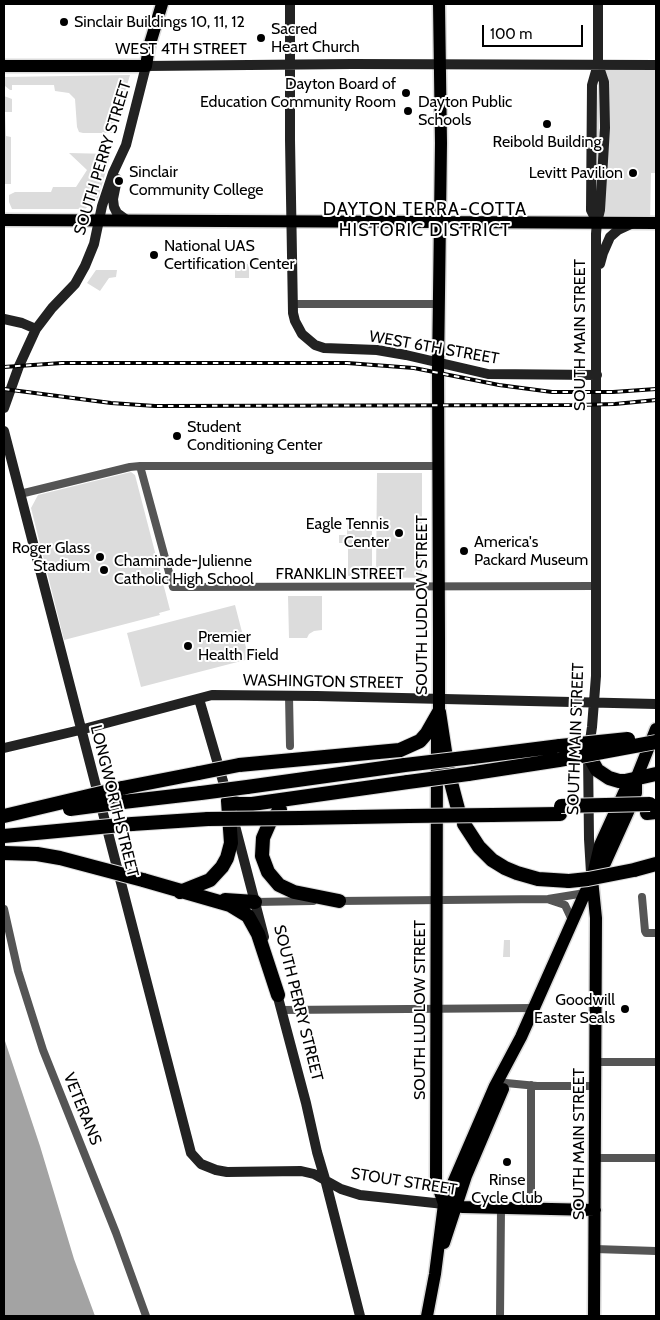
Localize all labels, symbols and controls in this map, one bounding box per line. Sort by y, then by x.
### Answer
place label: Sinclair Buildings 10, 11, 12 [74,12,245,32]
scale bar [485,15,586,47]
marker: Sinclair Buildings 10, 11, 12 [58,16,70,28]
place label: Sacred Heart Church [271,19,360,57]
text: 100 m [490,25,532,43]
marker: Sacred Heart Church [255,32,267,44]
street label: WEST 4TH STREET [115,39,247,59]
place label: Dayton Board of Education Community Room [200,74,396,112]
street label: SOUTH PERRY STREET [70,79,136,237]
marker: Dayton Board of Education Community Room [400,87,412,99]
place label: Dayton Public Schools [418,92,512,130]
marker: Dayton Public Schools [402,105,414,117]
marker: Reibold Building [541,118,553,130]
place label: Reibold Building [493,132,601,152]
place label: Sinclair Community College [129,162,264,200]
place label: Levitt Pavilion [529,163,623,183]
marker: Levitt Pavilion [627,167,639,179]
marker: Sinclair Community College [113,175,125,187]
district label: DAYTON TERRA-COTTA HISTORIC DISTRICT [321,199,529,242]
place label: National UAS Certification Center [164,236,294,274]
marker: National UAS Certification Center [148,249,160,261]
street label: SOUTH MAIN STREET [570,259,590,411]
street label: WEST 6TH STREET [368,327,500,369]
place label: Student Conditioning Center [187,417,322,455]
marker: Student Conditioning Center [171,430,183,442]
place label: Eagle Tennis Center [306,514,389,552]
street label: SOUTH LUDLOW STREET [412,515,432,695]
marker: Eagle Tennis Center [393,527,405,539]
place label: America's Packard Museum [474,532,588,570]
place label: Roger Glass Stadium [12,538,90,576]
marker: America's Packard Museum [458,545,470,557]
marker: Roger Glass Stadium [94,551,106,563]
place label: Chaminade-Julienne Catholic High School [114,551,254,589]
marker: Chaminade-Julienne Catholic High School [98,564,110,576]
street label: FRANKLIN STREET [276,564,404,584]
place label: Premier Health Field [198,627,279,665]
marker: Premier Health Field [182,640,194,652]
street label: SOUTH MAIN STREET [564,663,588,815]
street label: WASHINGTON STREET [243,671,403,693]
street label: LONGWORTH STREET [86,723,142,879]
street label: SOUTH LUDLOW STREET [410,920,430,1100]
street label: SOUTH PERRY STREET [269,923,327,1083]
place label: Goodwill Easter Seals [534,990,615,1028]
marker: Goodwill Easter Seals [619,1003,631,1015]
street label: SOUTH MAIN STREET [569,1068,589,1220]
street label: VETERANS [59,1070,105,1148]
marker: Rinse Cycle Club [501,1156,513,1168]
street label: STOUT STREET [350,1164,458,1200]
place label: Rinse Cycle Club [471,1170,543,1208]

